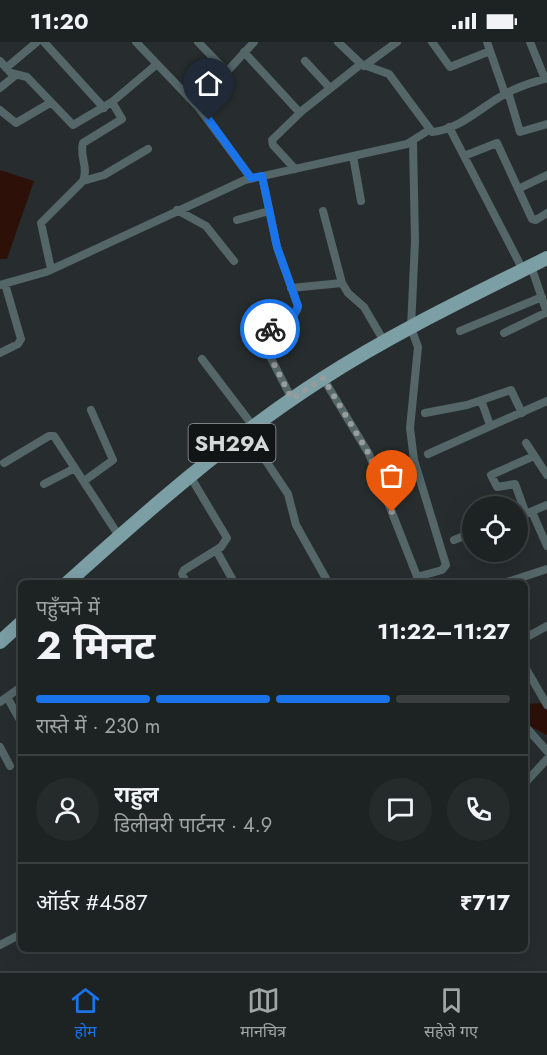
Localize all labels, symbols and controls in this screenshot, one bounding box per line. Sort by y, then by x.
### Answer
text: 11:20 [30,5,88,37]
pin [183,58,234,120]
icon: home [192,67,225,100]
courier [240,299,300,359]
icon: bike [254,313,287,346]
road number: SH29A [188,424,276,462]
pin [366,450,417,512]
icon: bag [375,459,408,492]
map controls [462,496,528,562]
button: locate [462,496,528,562]
text: पहुँचने में [36,594,100,623]
text: 11:22–11:27 [377,615,510,647]
text: 2 मिनट [36,617,155,674]
text: रास्ते में · 230 m [36,712,160,741]
button: person [36,778,99,841]
text: राहुल [114,778,159,810]
button: chat [369,778,432,841]
button: phone [447,778,510,841]
text: डिलीवरी पार्टनर · 4.9 [114,811,272,840]
text: ऑर्डर #4587 [36,886,148,918]
text: ₹717 [460,886,510,918]
tab: होम [69,984,102,1044]
tab: मानचित्र [240,984,286,1044]
tab: सहेजे गए [424,984,478,1044]

